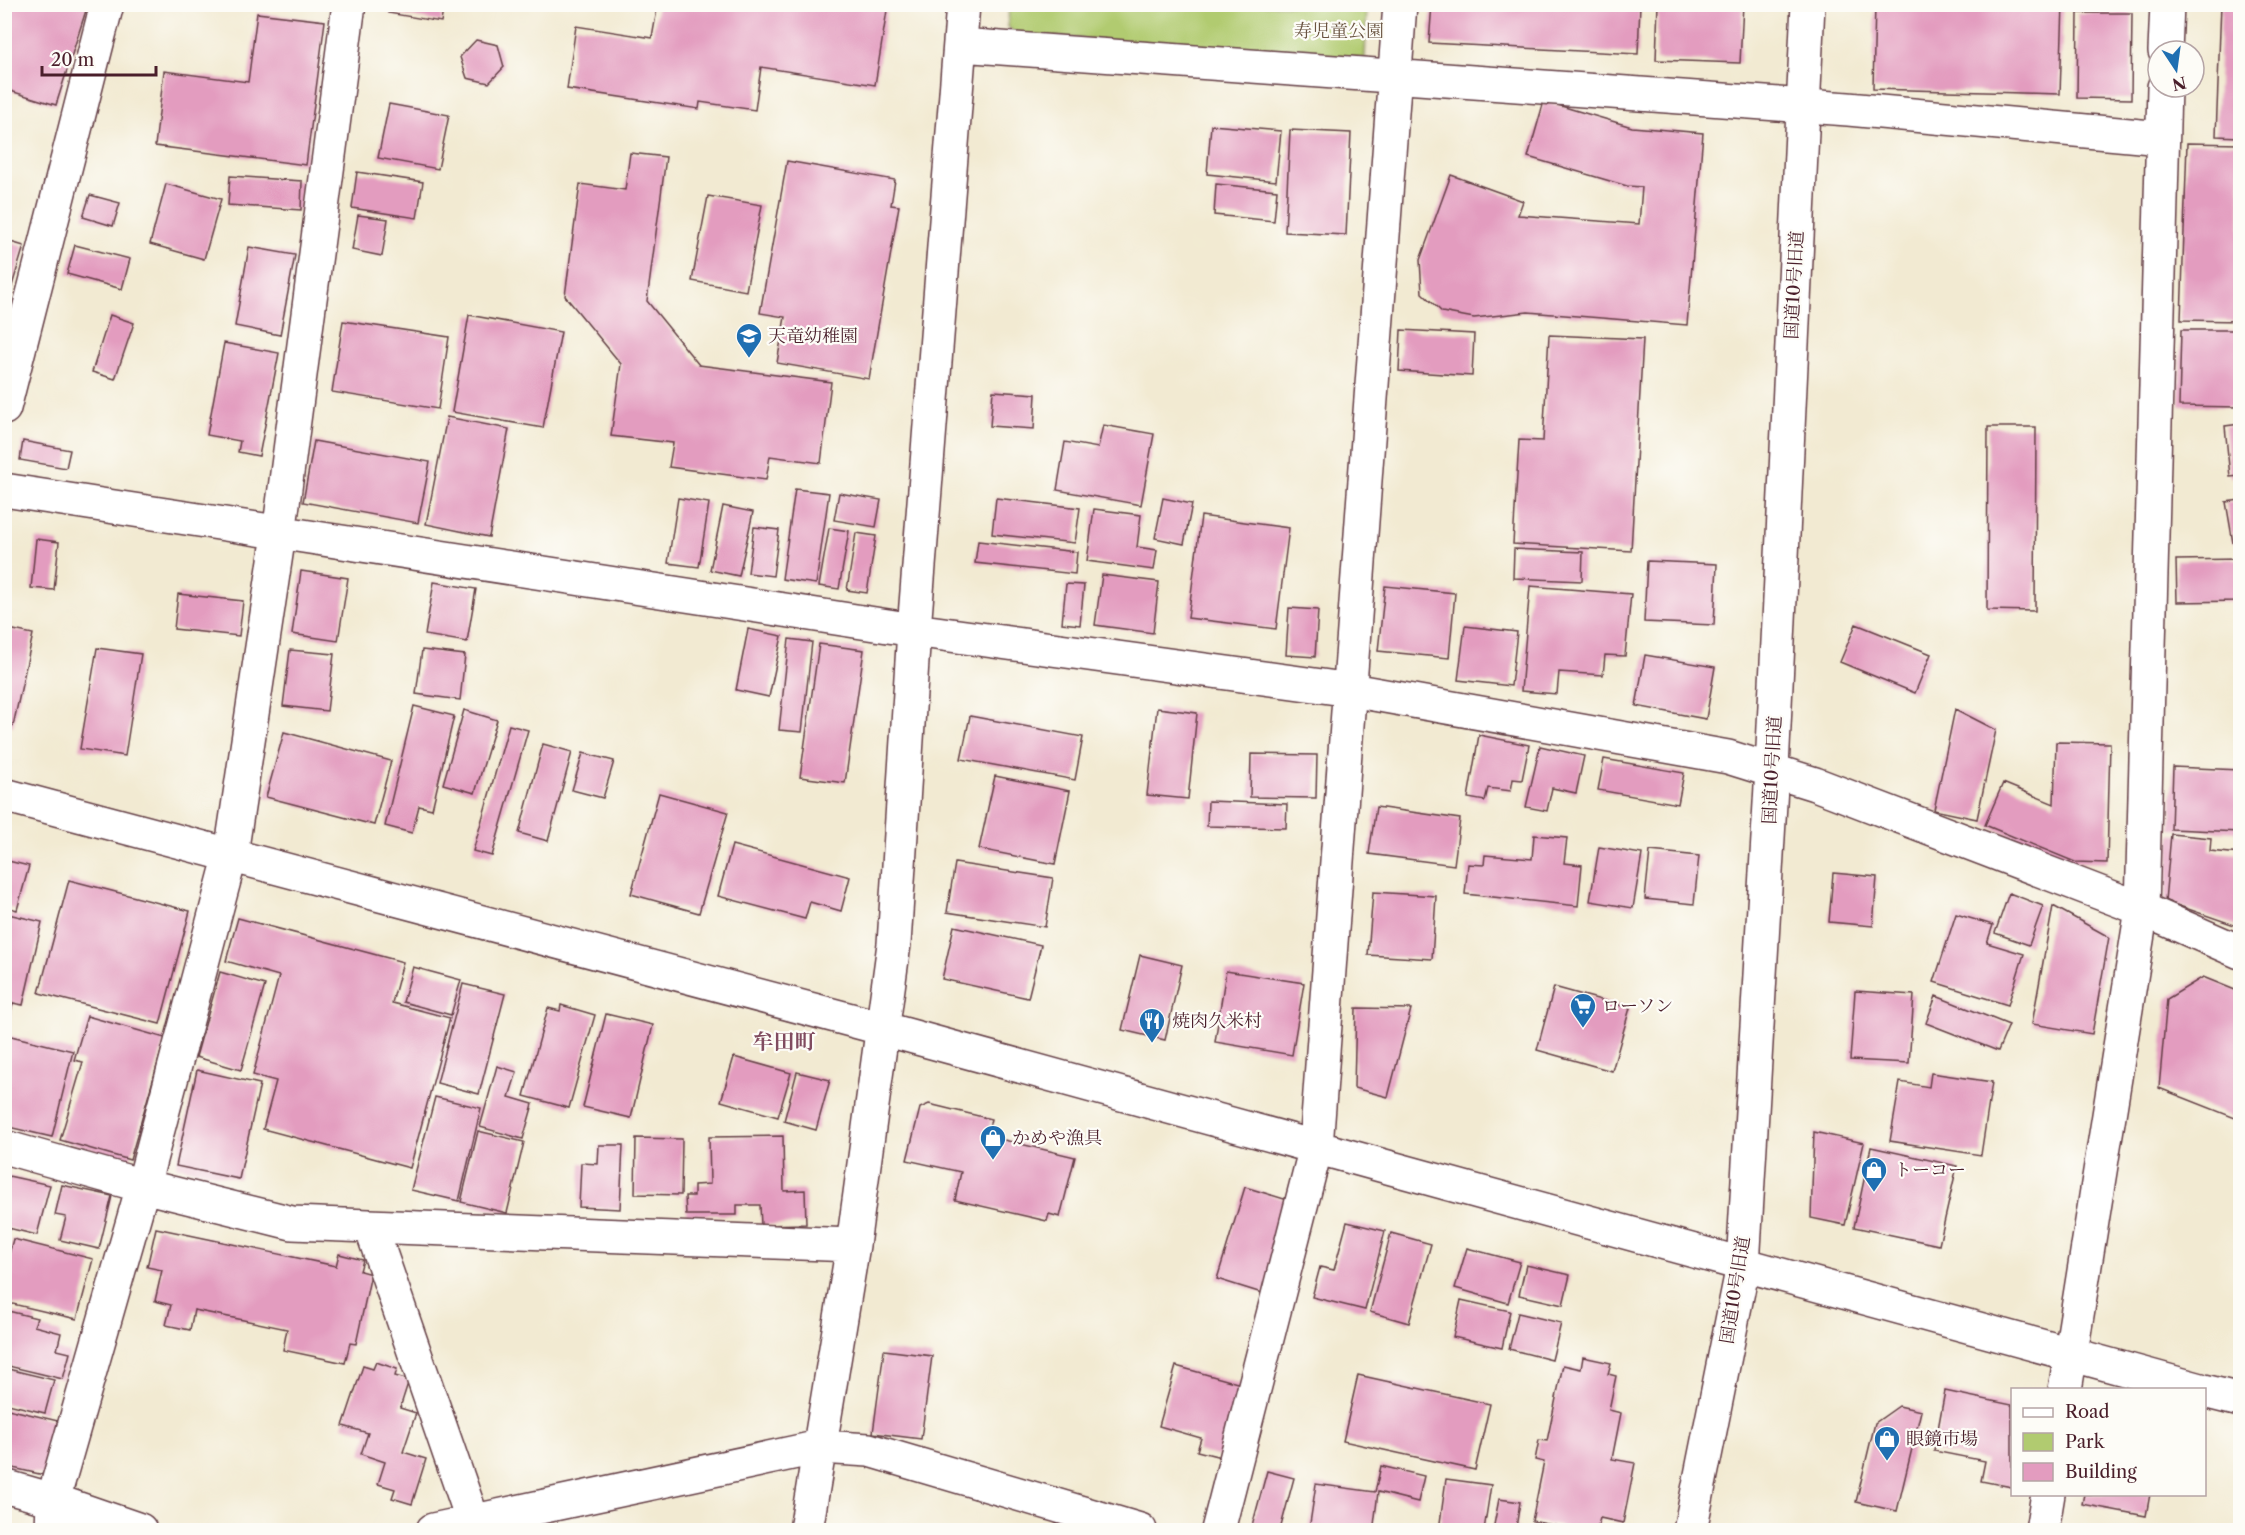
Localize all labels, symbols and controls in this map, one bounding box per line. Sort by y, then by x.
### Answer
park label: 寿児童公園 [1294,20,1384,42]
scale bar [42,39,156,77]
north arrow [2146,39,2206,99]
text: 20 m [51,49,95,71]
text: N [2170,72,2188,95]
street label: 国道10号旧道 [1780,230,1808,340]
school or university icon: 天竜幼稚園 [734,321,764,359]
place label: 天竜幼稚園 [768,325,858,347]
street label: 国道10号旧道 [1758,715,1786,825]
supermarket icon: ローソン [1568,991,1598,1029]
place label: ローソン [1602,995,1673,1017]
restaurant icon: 焼肉久米村 [1137,1006,1167,1044]
place label: 焼肉久米村 [1172,1010,1262,1032]
district label: 牟田町 [753,1029,816,1054]
shop icon: かめや漁具 [978,1123,1008,1161]
place label: かめや漁具 [1012,1127,1102,1149]
shop icon: トーコー [1859,1155,1889,1193]
place label: トーコー [1894,1159,1966,1181]
street label: 国道10号旧道 [1716,1234,1754,1346]
legend [2011,1388,2206,1496]
text: Road [2065,1401,2110,1423]
shop icon: 眼鏡市場 [1872,1424,1902,1462]
place label: 眼鏡市場 [1906,1428,1978,1450]
text: Park [2065,1431,2106,1453]
text: Building [2065,1461,2137,1483]

